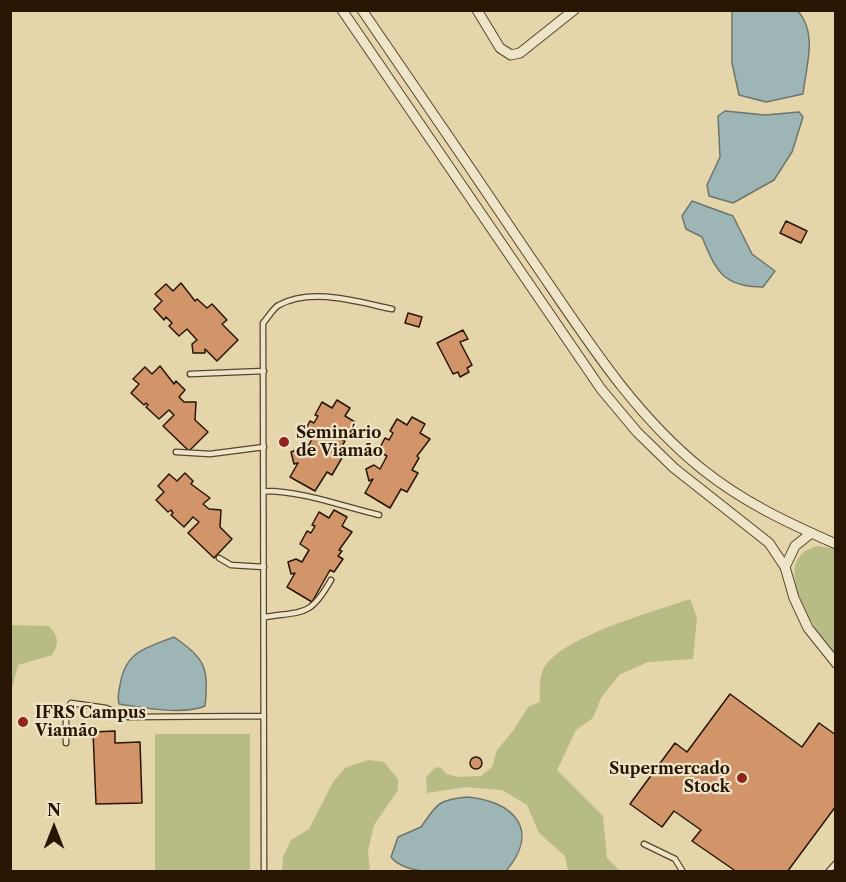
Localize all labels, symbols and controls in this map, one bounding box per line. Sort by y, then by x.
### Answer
place label: Seminário de Viamão [296,423,383,461]
marker: Seminário de Viamão [277,435,291,449]
place label: IFRS Campus Viamão [35,703,146,741]
marker: IFRS Campus Viamão [16,715,30,729]
place label: Supermercado Stock [609,759,730,797]
marker: Supermercado Stock [735,771,749,785]
north arrow [24,798,84,858]
text: N [47,800,61,820]

